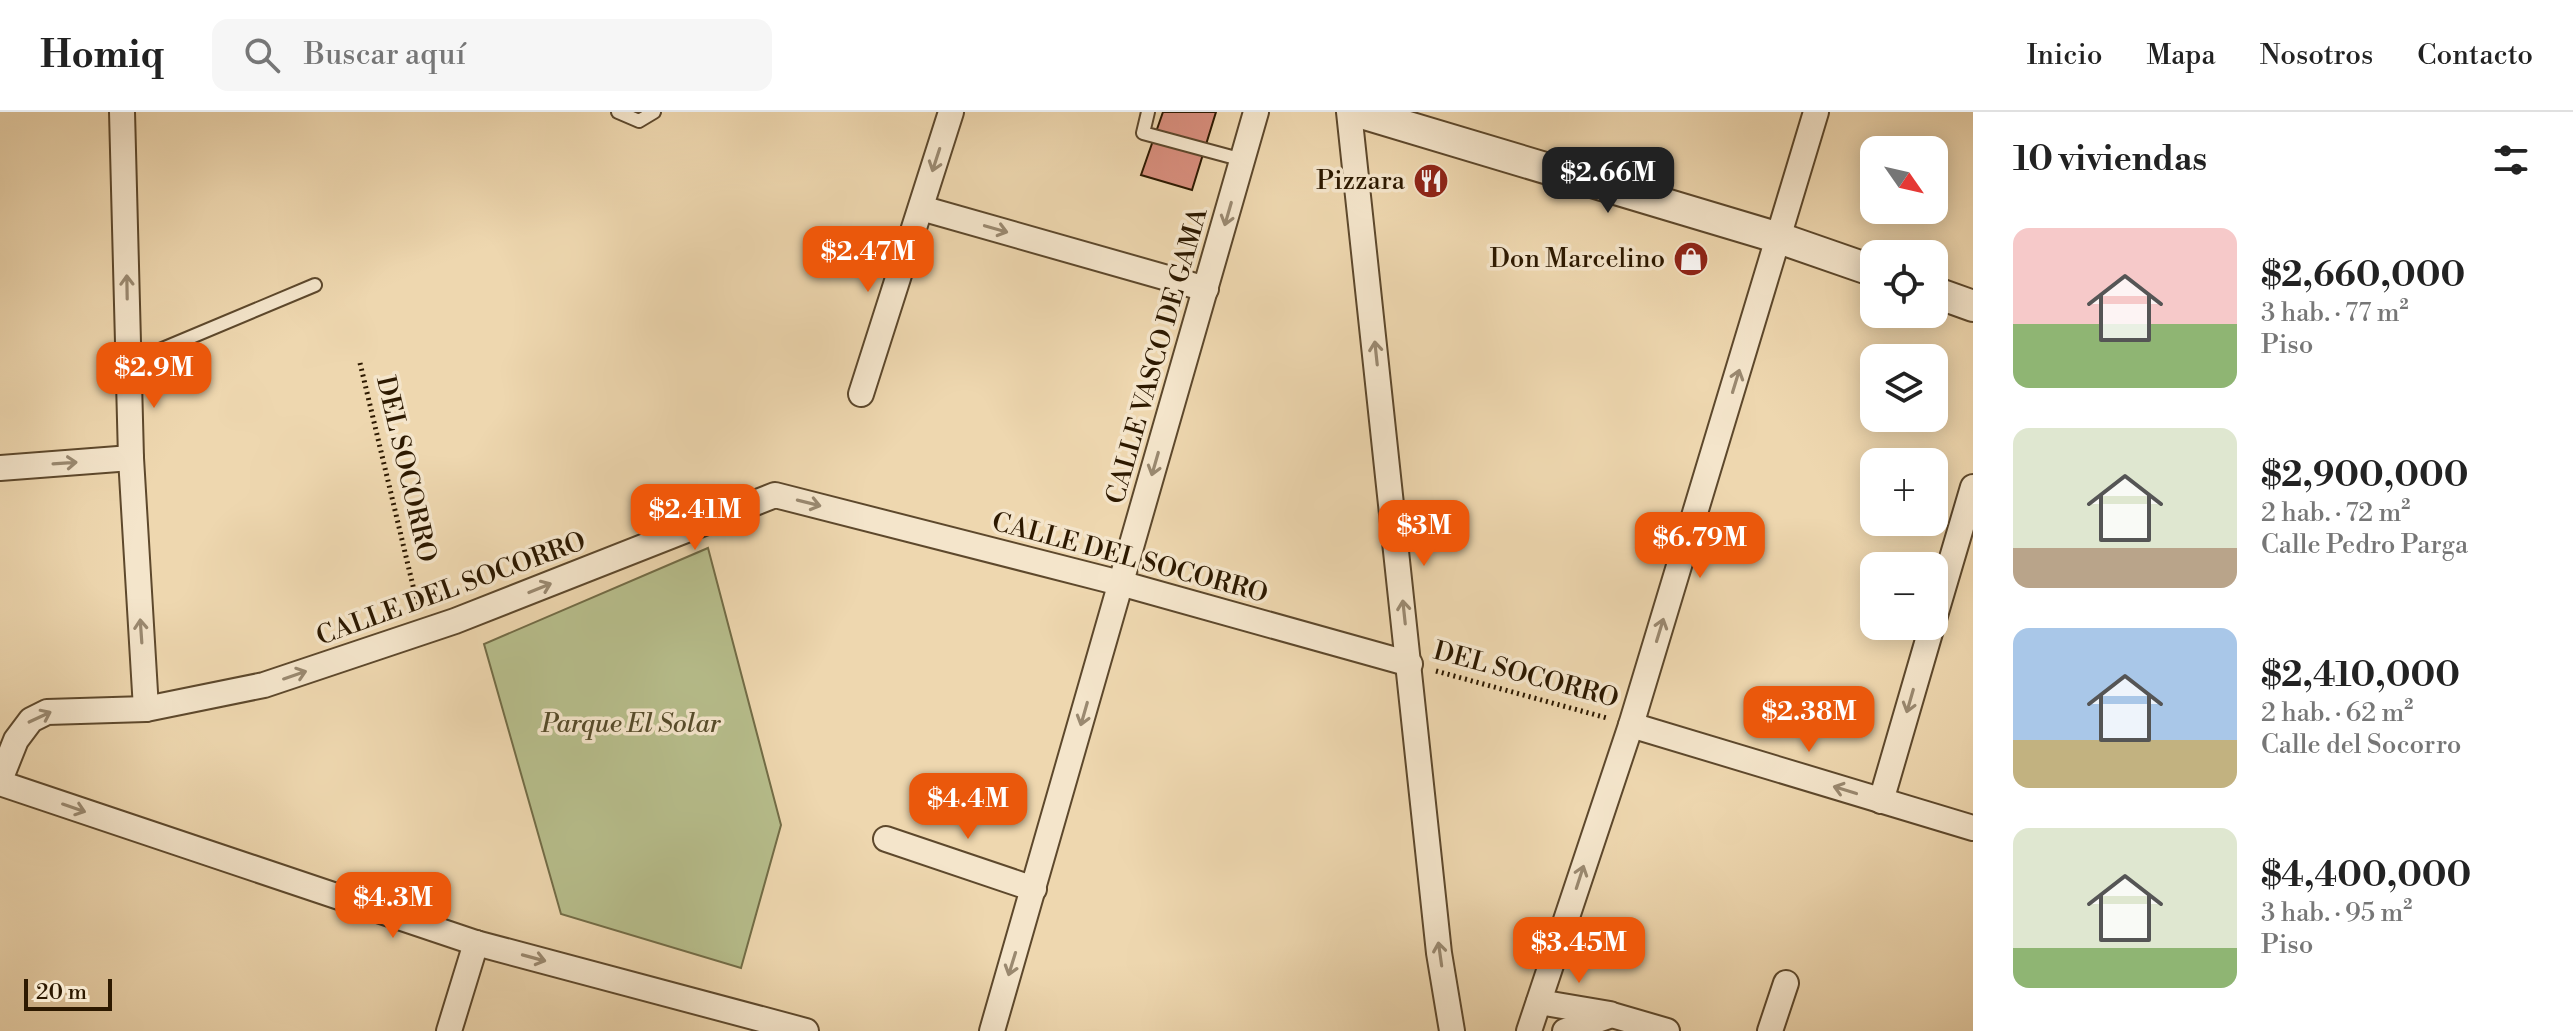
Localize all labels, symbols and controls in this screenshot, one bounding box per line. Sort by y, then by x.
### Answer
search box [212,19,772,91]
text: Homiq [40,32,164,79]
icon: search [240,33,284,77]
text: Buscar aquí [304,36,466,74]
text: Inicio [2027,38,2102,73]
text: Mapa [2146,38,2216,73]
text: Nosotros [2260,38,2373,73]
text: Contacto [2417,38,2533,73]
north arrow [1860,136,1948,224]
map controls [1860,136,1948,640]
icon: filters [2489,138,2533,182]
text: 10 viviendas [2013,139,2207,181]
one-way arrow [928,147,942,172]
pin: $2.66M [1543,147,1673,215]
text: $2.66M [1560,157,1656,189]
restaurant icon: Pizzara [1412,162,1450,200]
place label: Pizzara [1316,165,1406,197]
one-way arrow [1220,201,1235,227]
street label: CALLE VASCO DE GAMA [1099,203,1215,508]
one-way arrow [983,223,1008,238]
pin: $2.47M [803,226,933,294]
text: $2.47M [821,236,915,268]
shop icon: Don Marcelino [1672,240,1710,278]
button: locate [1860,240,1948,328]
place label: Don Marcelino [1490,243,1665,275]
text: $2,660,000 [2261,255,2465,297]
icon: home [2077,260,2173,356]
one-way arrow [119,274,134,301]
text: 3 hab. · 77 m² [2261,297,2409,329]
text: Piso [2261,329,2313,361]
one-way arrow [1368,340,1383,367]
pin: $2.9M [98,342,210,410]
button: layers [1860,344,1948,432]
text: $2.9M [114,352,194,384]
one-way arrow [1729,369,1744,395]
street label: DEL SOCORRO [369,373,443,565]
button: + [1860,448,1948,536]
one-way arrow [1147,450,1162,476]
one-way arrow [51,455,78,470]
text: $2,900,000 [2261,455,2468,497]
icon: home [2077,460,2173,556]
pin: $2.41M [630,484,760,552]
text: $2.41M [649,494,741,526]
one-way arrow [795,497,821,512]
text: 2 hab. · 72 m² [2261,497,2410,529]
pin: $3M [1385,500,1463,568]
street label: CALLE DEL SOCORRO [989,506,1271,610]
text: $3M [1396,510,1452,542]
pin: $6.79M [1635,512,1765,580]
text: $6.79M [1653,522,1747,554]
street label: CALLE DEL SOCORRO [312,525,590,653]
text: Calle Pedro Parga [2261,529,2468,561]
button: − [1860,552,1948,640]
one-way arrow [527,580,552,594]
one-way arrow [1397,599,1412,626]
one-way arrow [1653,617,1668,643]
one-way arrow [133,618,148,645]
street label: DEL SOCORRO [1430,635,1622,715]
text: $2,410,000 [2261,655,2460,697]
icon: home [2077,660,2173,756]
one-way arrow [281,667,307,682]
pin: $2.38M [1744,686,1874,754]
one-way arrow [1902,687,1917,713]
text: $2.38M [1761,696,1857,728]
text: 2 hab. · 62 m² [2261,697,2413,729]
one-way arrow [1075,700,1090,726]
park label: Parque El Solar [540,708,722,740]
one-way arrow [28,709,52,724]
text: Calle del Socorro [2261,729,2461,761]
pin: $4.4M [912,773,1024,841]
one-way arrow [1832,782,1858,797]
text: $4.4M [927,783,1009,815]
one-way arrow [61,801,86,816]
text: $4,400,000 [2261,855,2471,897]
icon: home [2077,860,2173,956]
one-way arrow [1574,865,1589,890]
pin: $4.3M [337,872,449,940]
text: $4.3M [353,882,433,914]
text: 3 hab. · 95 m² [2261,897,2412,929]
pin: $3.45M [1514,917,1644,985]
text: $3.45M [1531,927,1627,959]
text: Piso [2261,929,2313,961]
one-way arrow [1432,941,1447,968]
one-way arrow [1004,950,1019,976]
one-way arrow [520,952,546,967]
scale bar [24,975,112,1011]
text: 20 m [36,979,87,1006]

